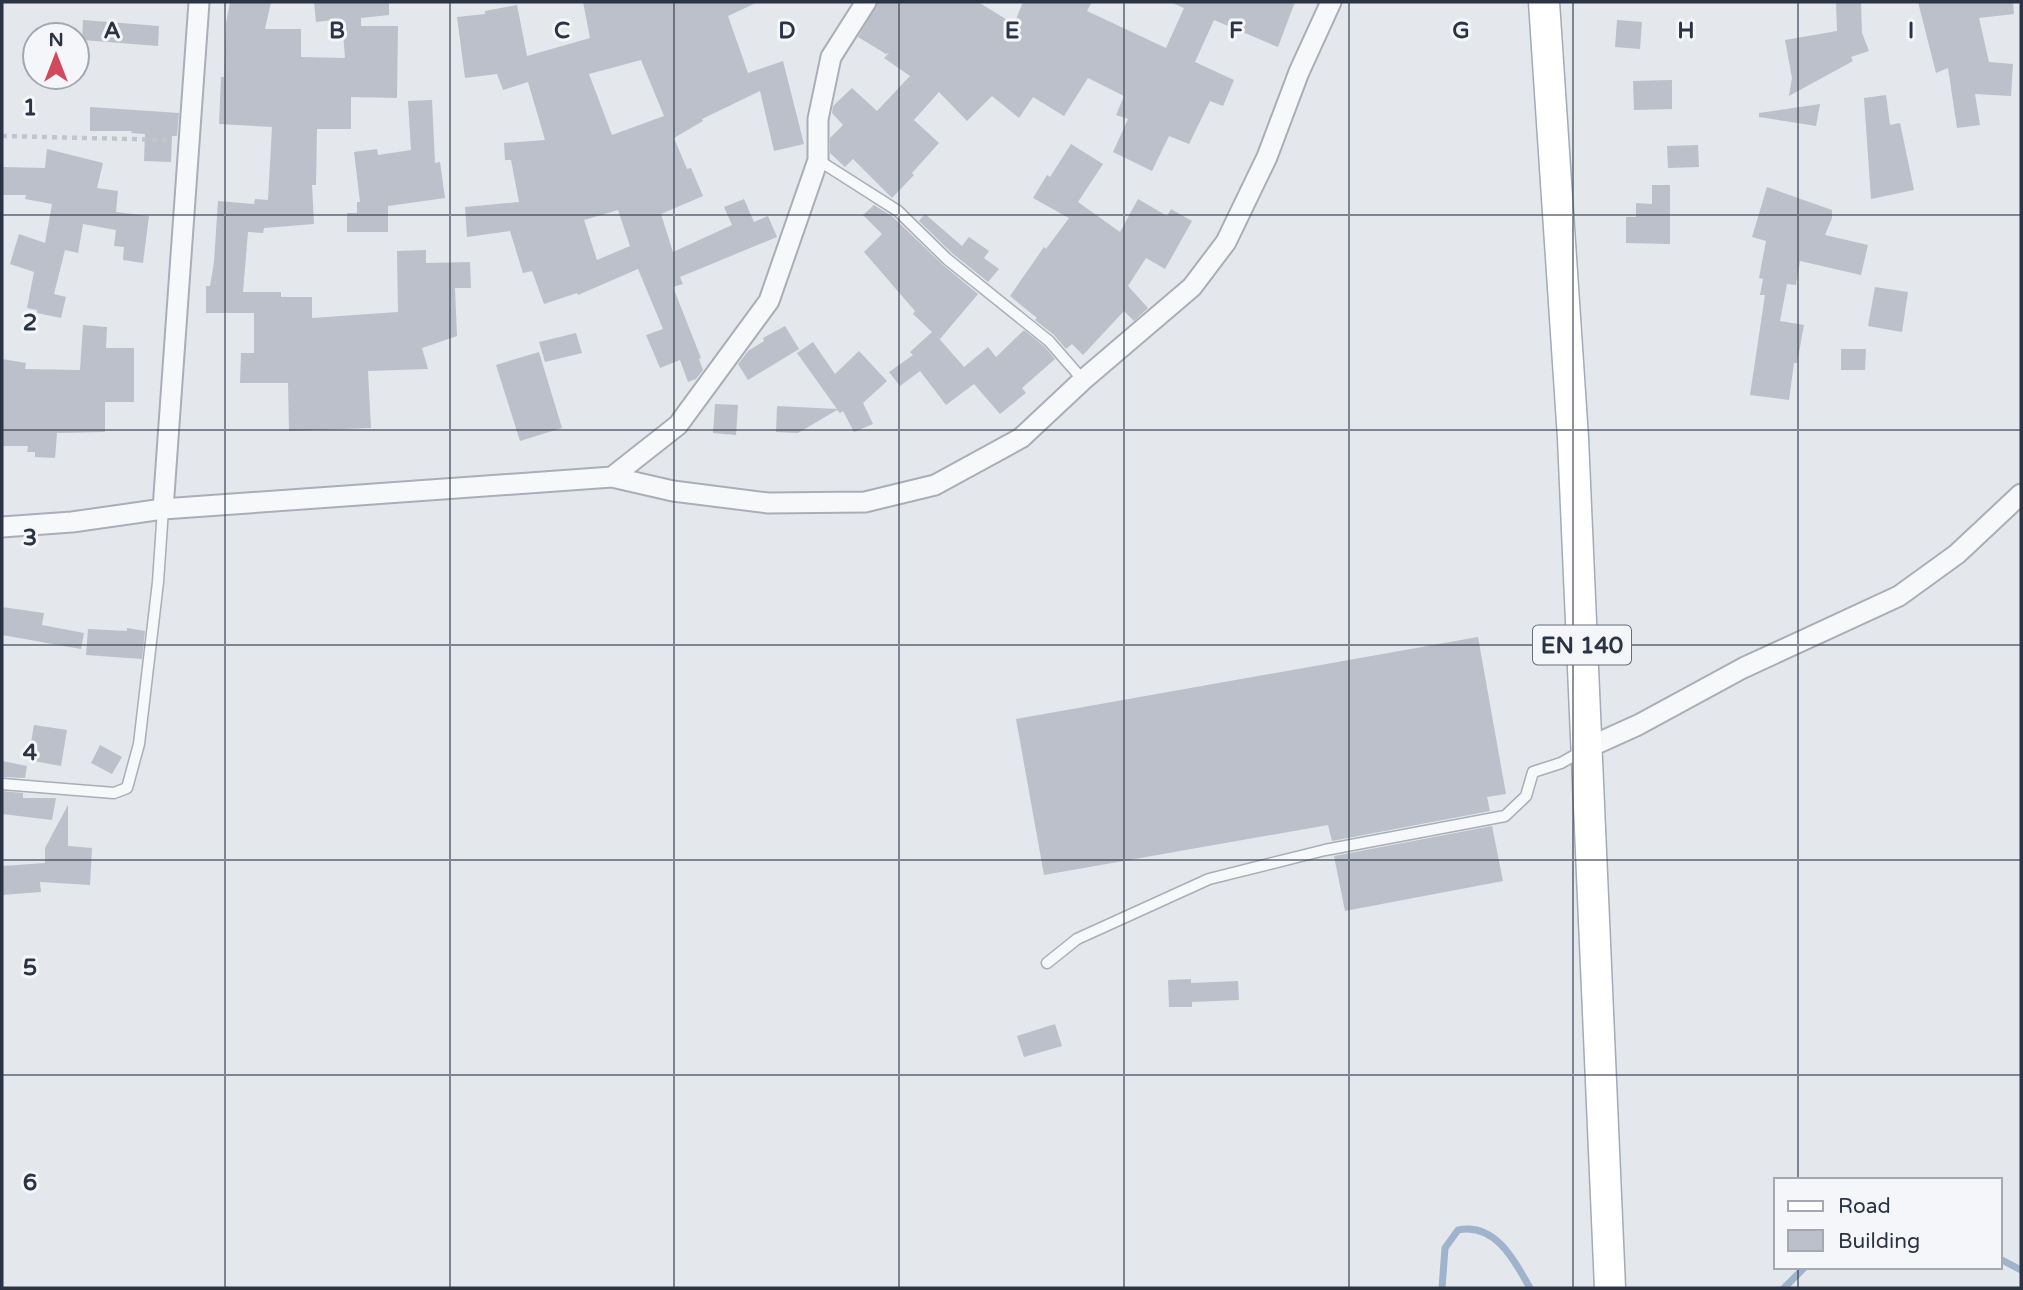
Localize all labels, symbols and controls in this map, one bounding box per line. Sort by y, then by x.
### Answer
text: A [103,17,121,45]
text: B [329,17,345,45]
text: C [554,17,570,45]
text: D [778,17,796,45]
text: E [1005,17,1019,45]
text: F [1229,17,1243,45]
text: G [1452,17,1470,45]
text: H [1677,17,1695,45]
text: I [1908,17,1914,45]
north arrow [21,21,91,91]
text: N [48,29,64,51]
text: 1 [23,94,37,122]
text: 2 [23,309,37,337]
text: 3 [23,524,37,552]
road number: EN 140 [1533,625,1631,664]
text: 4 [23,739,38,767]
text: 5 [23,954,37,982]
text: 6 [23,1169,37,1197]
legend [1774,1178,2002,1269]
text: Road [1838,1194,1891,1219]
text: Building [1838,1229,1920,1254]

